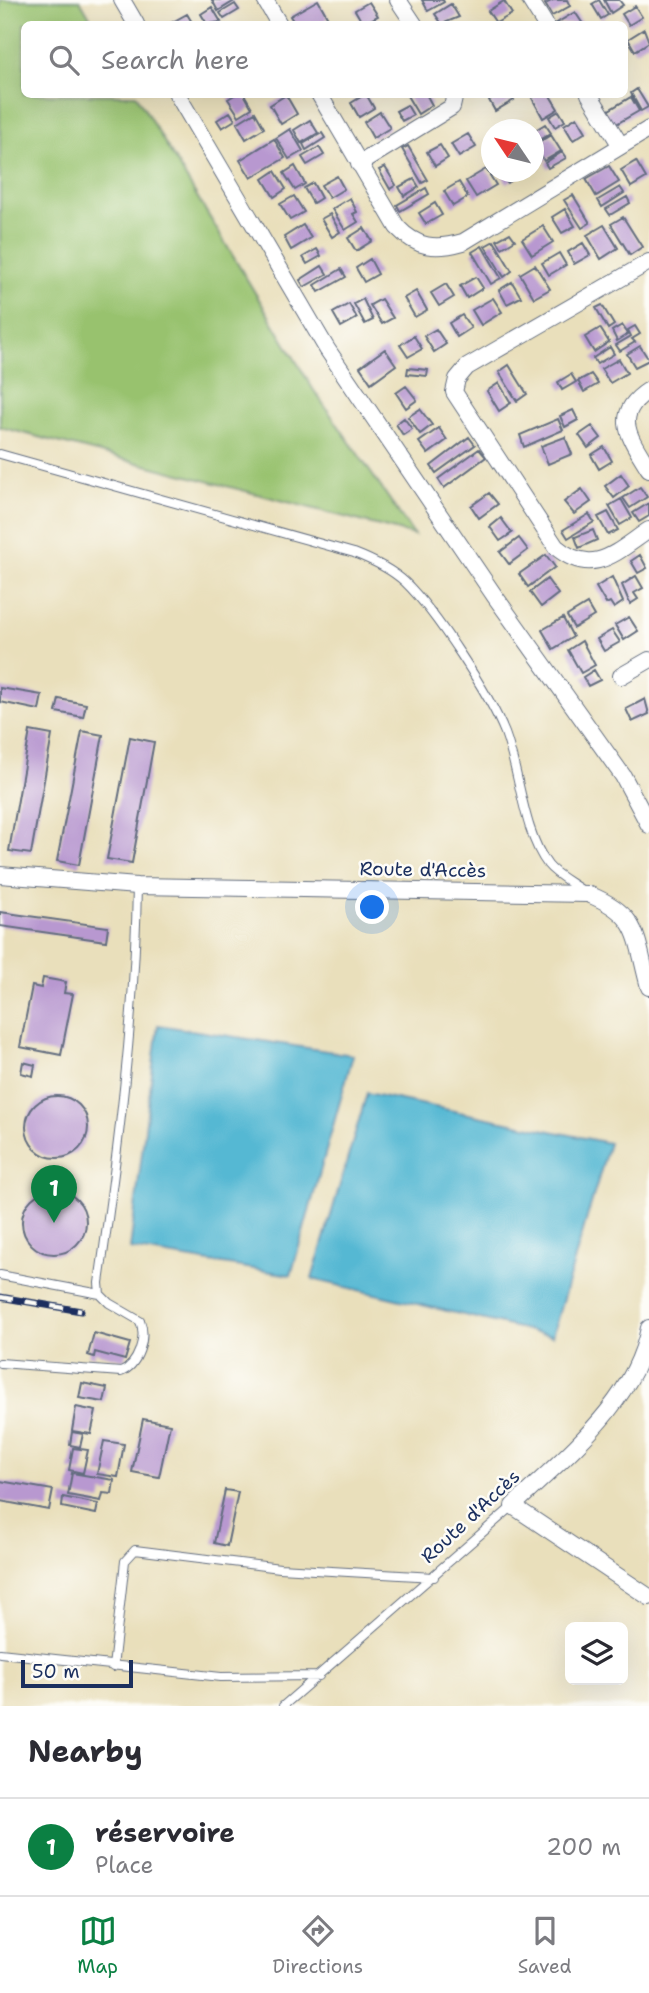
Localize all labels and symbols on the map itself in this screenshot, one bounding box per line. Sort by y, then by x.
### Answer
north arrow [481,119,544,182]
street label: Route d'Accès [359,856,487,883]
your location [355,890,389,924]
pin: 1 [31,1165,77,1223]
street label: Route d'Accès [415,1464,525,1569]
scale bar [21,1657,133,1689]

